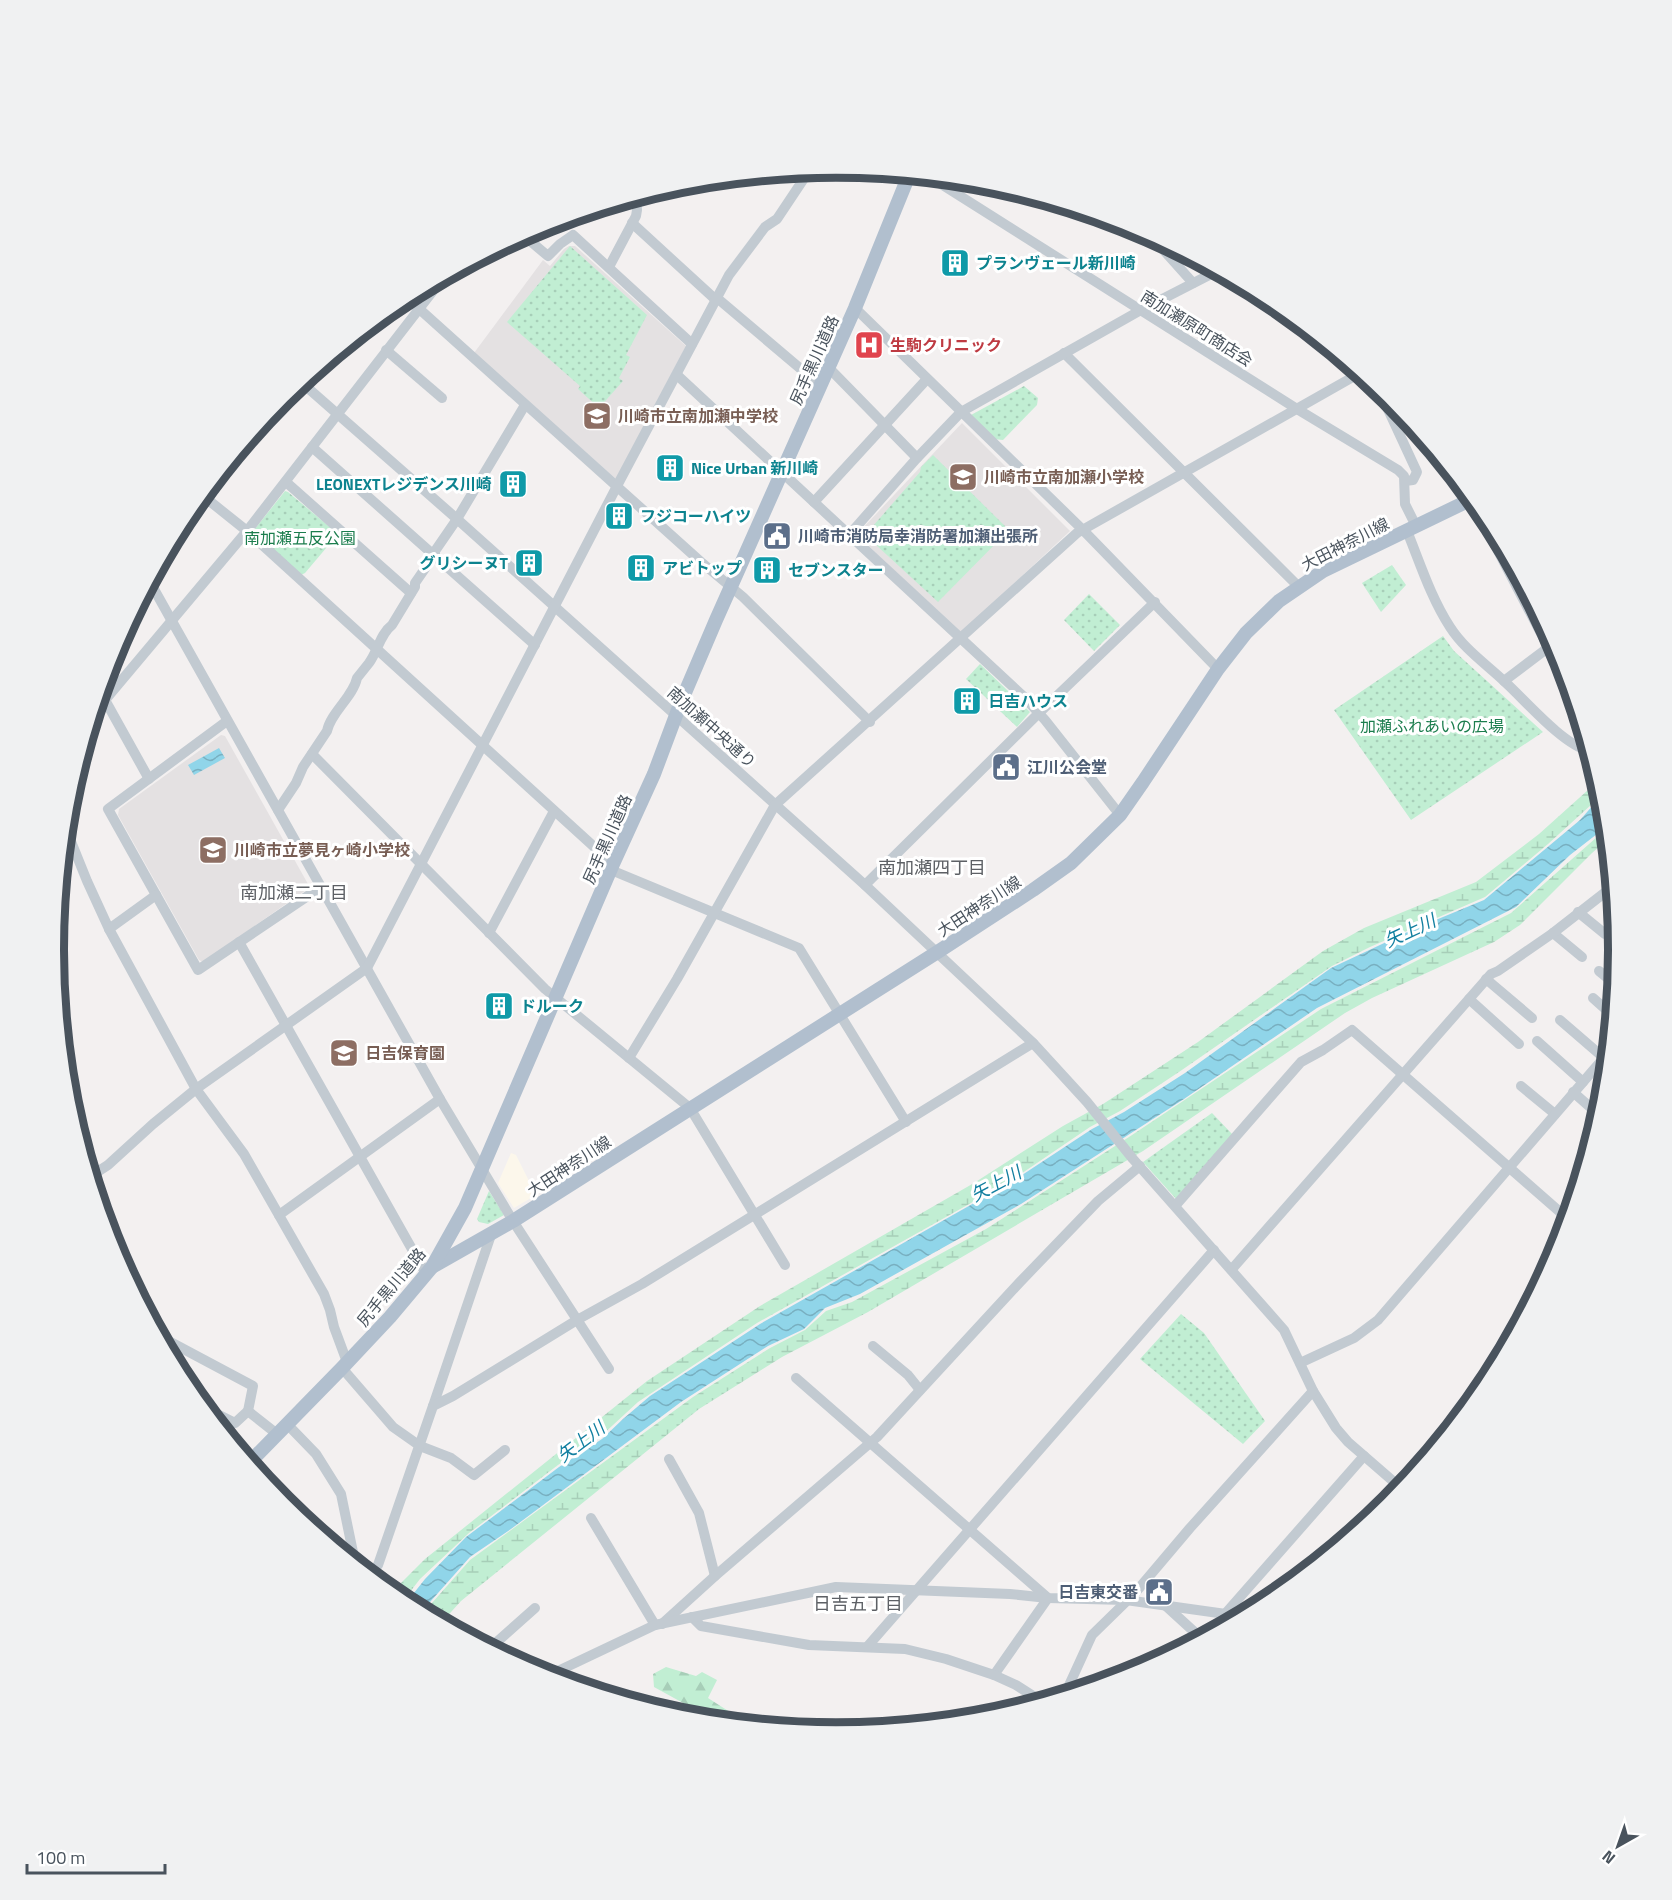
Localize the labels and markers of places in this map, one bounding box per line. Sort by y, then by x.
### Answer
building icon: プランヴェール新川崎 [939,247,971,279]
place label: プランヴェール新川崎 [976,251,1136,275]
hospital icon: 生駒クリニック [853,329,885,361]
place label: 生駒クリニック [890,333,1002,357]
school or university icon: 川崎市立南加瀬中学校 [581,400,613,432]
place label: 川崎市立南加瀬中学校 [618,404,778,428]
building icon: Nice Urban 新川崎 [654,452,686,484]
place label: Nice Urban 新川崎 [691,456,819,480]
school or university icon: 川崎市立南加瀬小学校 [947,461,979,493]
place label: 川崎市立南加瀬小学校 [984,465,1144,489]
building icon: LEONEXTレジデンス川崎 [497,468,529,500]
place label: LEONEXTレジデンス川崎 [316,472,492,496]
building icon: フジコーハイツ [603,500,635,532]
place label: フジコーハイツ [640,504,751,528]
public building icon: 川崎市消防局幸消防署加瀬出張所 [761,520,793,552]
place label: 川崎市消防局幸消防署加瀬出張所 [798,524,1038,548]
building icon: グリシーヌT [513,547,545,579]
place label: グリシーヌT [420,551,509,575]
building icon: アビトップ [625,552,657,584]
building icon: セブンスター [751,554,783,586]
place label: アビトップ [662,556,742,580]
place label: セブンスター [788,558,884,582]
building icon: 日吉ハウス [951,685,983,717]
place label: 日吉ハウス [988,689,1068,713]
public building icon: 江川公会堂 [990,751,1022,783]
place label: 江川公会堂 [1027,755,1107,779]
school or university icon: 川崎市立夢見ヶ崎小学校 [197,834,229,866]
place label: 川崎市立夢見ヶ崎小学校 [234,838,410,862]
building icon: ドルーク [483,990,515,1022]
place label: ドルーク [520,994,584,1018]
school or university icon: 日吉保育園 [328,1037,360,1069]
place label: 日吉保育園 [365,1041,445,1065]
public building icon: 日吉東交番 [1143,1576,1175,1608]
place label: 日吉東交番 [1058,1580,1138,1604]

